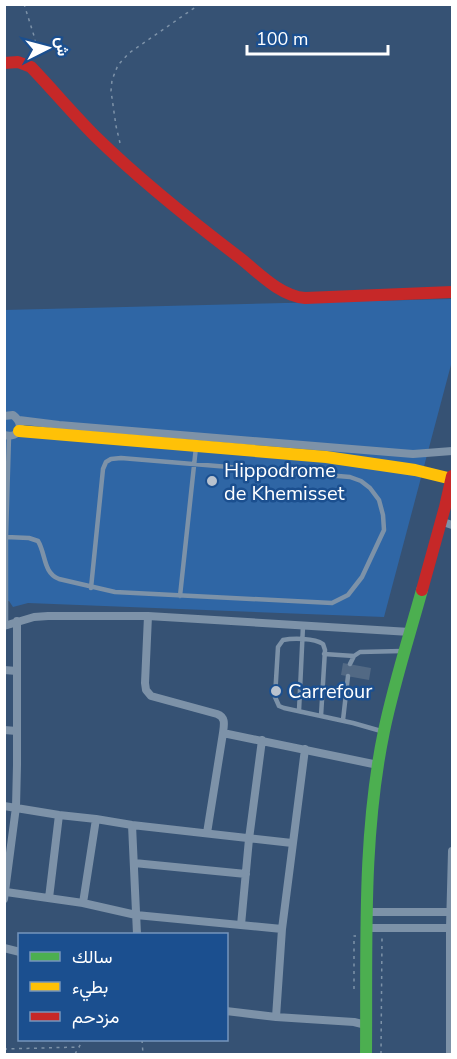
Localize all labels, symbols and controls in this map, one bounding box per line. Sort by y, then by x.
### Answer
north arrow [18,18,78,78]
scale bar [247,18,388,56]
text: 100 m [256,27,308,51]
text: ش [50,36,74,57]
place label: Hippodrome de Khemisset [224,457,346,507]
marker: Hippodrome de Khemisset [205,474,219,488]
place label: Carrefour [288,678,372,705]
marker: Carrefour [269,684,283,698]
legend [18,933,228,1041]
text: سالك [72,945,112,969]
text: بطيء [72,975,108,1002]
text: مزدحم [72,1005,119,1029]

